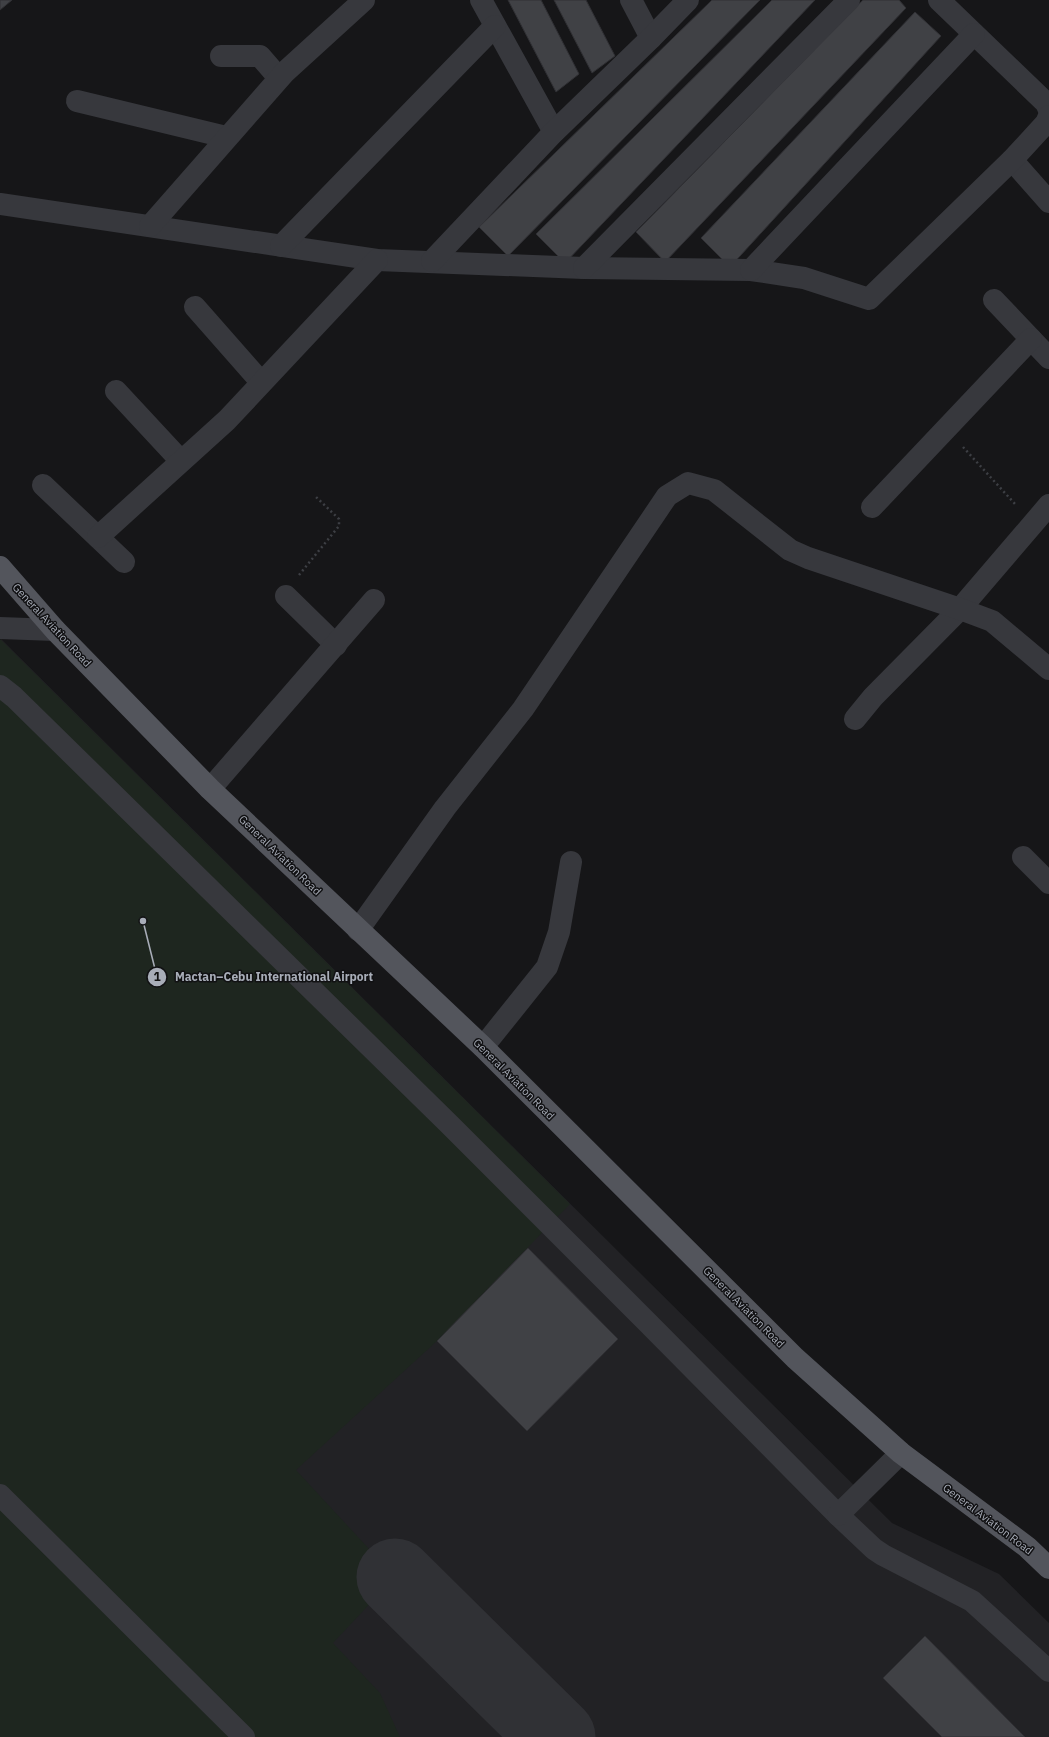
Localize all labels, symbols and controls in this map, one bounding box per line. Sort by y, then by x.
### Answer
street label: General Aviation Road [10,580,94,670]
street label: General Aviation Road [236,812,324,898]
callout: Mactan–Cebu International Airport [147,965,381,989]
text: 1 [153,969,161,984]
text: Mactan–Cebu International Airport [175,969,373,984]
street label: General Aviation Road [470,1035,558,1123]
street label: General Aviation Road [700,1263,788,1351]
street label: General Aviation Road [940,1481,1036,1557]

